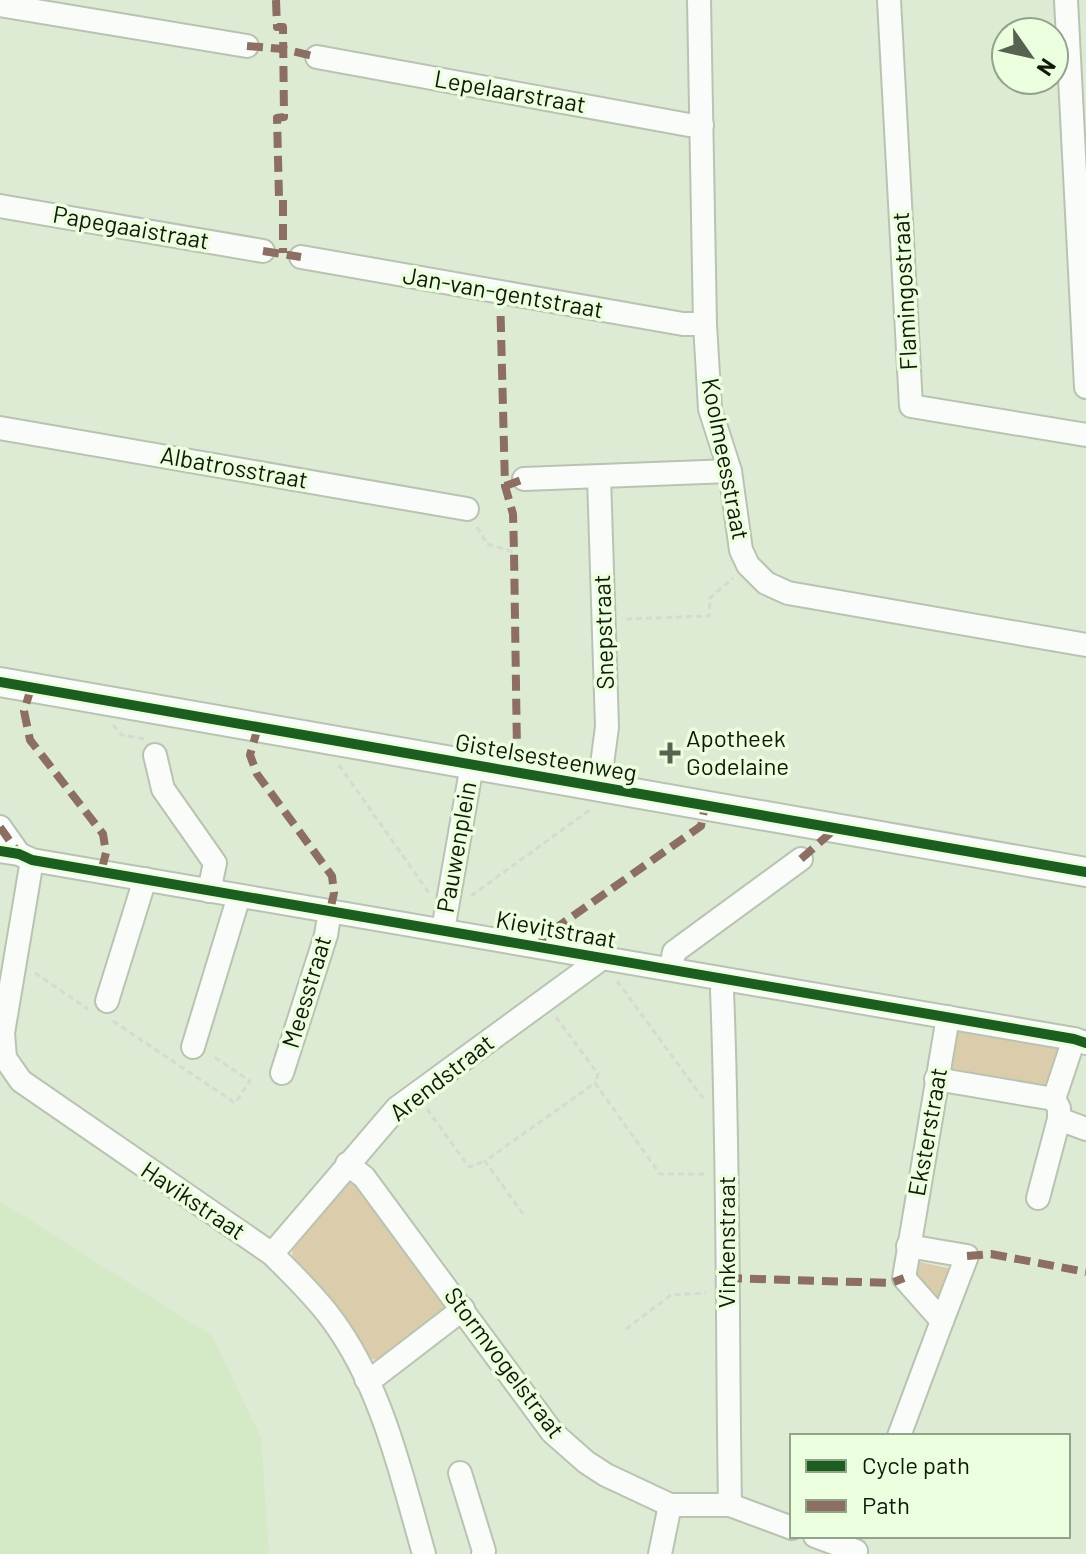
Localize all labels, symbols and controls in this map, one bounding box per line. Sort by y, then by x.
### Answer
north arrow [990,16,1070,96]
text: N [1033,54,1062,81]
street label: Lepelaarstraat [432,63,588,118]
street label: Papegaaistraat [51,199,212,255]
street label: Flamingostraat [885,211,922,371]
street label: Jan-van-gentstraat [401,260,606,323]
street label: Koolmeesstraat [697,375,756,542]
street label: Albatrosstraat [158,439,310,494]
street label: Snepstraat [586,574,619,690]
place label: Apotheek Godelaine [686,723,789,780]
street label: Gistelsesteenweg [453,726,639,787]
marker: Apotheek Godelaine [661,744,679,762]
street label: Pauwenplein [430,779,481,915]
street label: Kievitstraat [494,904,619,953]
street label: Meesstraat [275,932,336,1051]
street label: Arendstraat [383,1027,499,1126]
street label: Eksterstraat [901,1065,952,1198]
street label: Havikstraat [136,1154,251,1245]
street label: Vinkenstraat [711,1176,740,1308]
street label: Stormvogelstraat [439,1281,571,1443]
legend [790,1434,1070,1538]
text: Cycle path [862,1450,970,1479]
text: Path [862,1490,910,1519]

